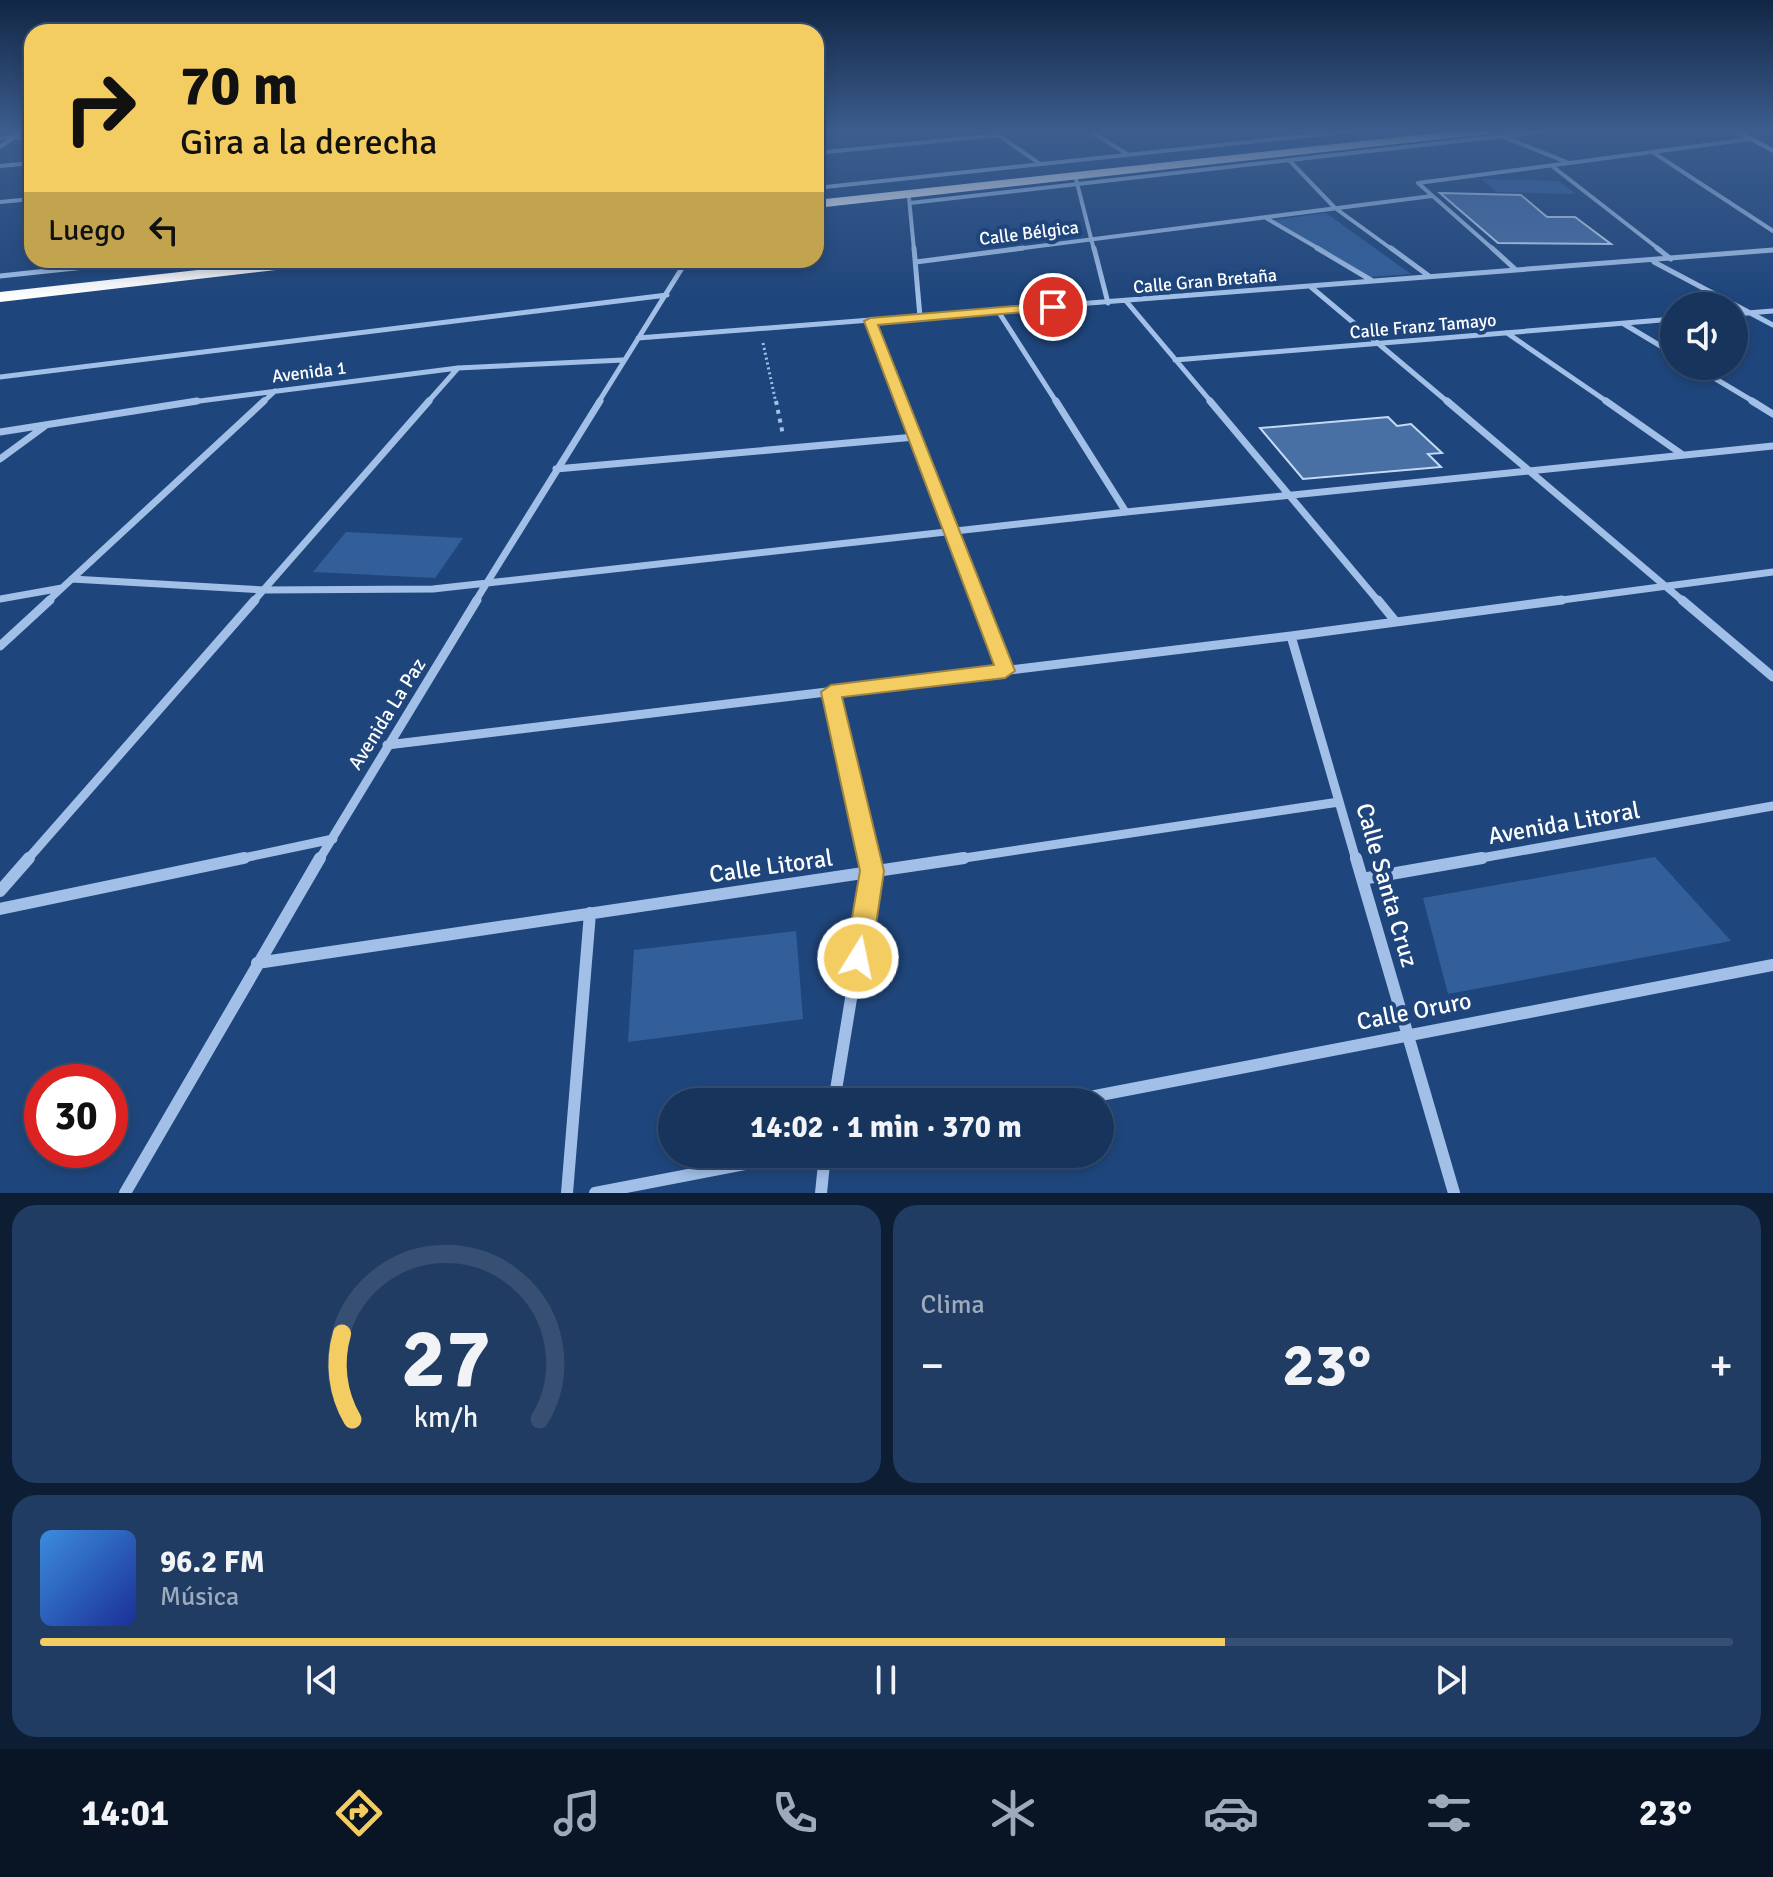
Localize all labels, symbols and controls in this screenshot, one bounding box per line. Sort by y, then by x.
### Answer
text: 70 m [180,51,298,120]
icon: right [48,56,152,160]
text: Gira a la derecha [180,120,438,165]
icon: left [142,208,186,252]
text: Luego [48,212,126,249]
street label: Calle Bélgica [978,216,1080,250]
street label: Calle Gran Bretaña [1132,264,1278,298]
pin [1019,273,1087,341]
icon: arrive [1031,285,1075,329]
map controls [1660,292,1748,380]
button: sound [1660,292,1748,380]
street label: Calle Franz Tamayo [1349,309,1497,343]
street label: Avenida 1 [271,357,347,387]
street label: Avenida La Paz [343,653,431,774]
street label: Avenida Litoral [1486,795,1642,851]
street label: Calle Santa Cruz [1349,800,1425,970]
street label: Calle Litoral [707,842,835,890]
position arrow [816,916,900,1000]
street label: Calle Oruro [1354,985,1474,1037]
speed limit sign: 30 [24,1064,128,1168]
text: 14:02 · 1 min · 370 m [750,1109,1022,1146]
text: Clima [921,1289,985,1321]
text: 27 [401,1308,491,1410]
text: 23° [1282,1329,1371,1403]
text: − [921,1339,944,1393]
text: + [1709,1339,1733,1393]
text: km/h [414,1400,479,1435]
text: 96.2 FM [160,1544,265,1581]
text: Música [160,1581,239,1613]
icon: previous [300,1658,344,1702]
icon: pause [864,1658,908,1702]
icon: next [1429,1658,1473,1702]
icon: directions [331,1785,387,1841]
icon: music [549,1785,605,1841]
icon: phone [767,1785,823,1841]
icon: climate [985,1785,1041,1841]
icon: car [1203,1785,1259,1841]
icon: filters [1421,1785,1477,1841]
text: 14:01 [81,1791,169,1836]
text: 23° [1639,1791,1692,1836]

